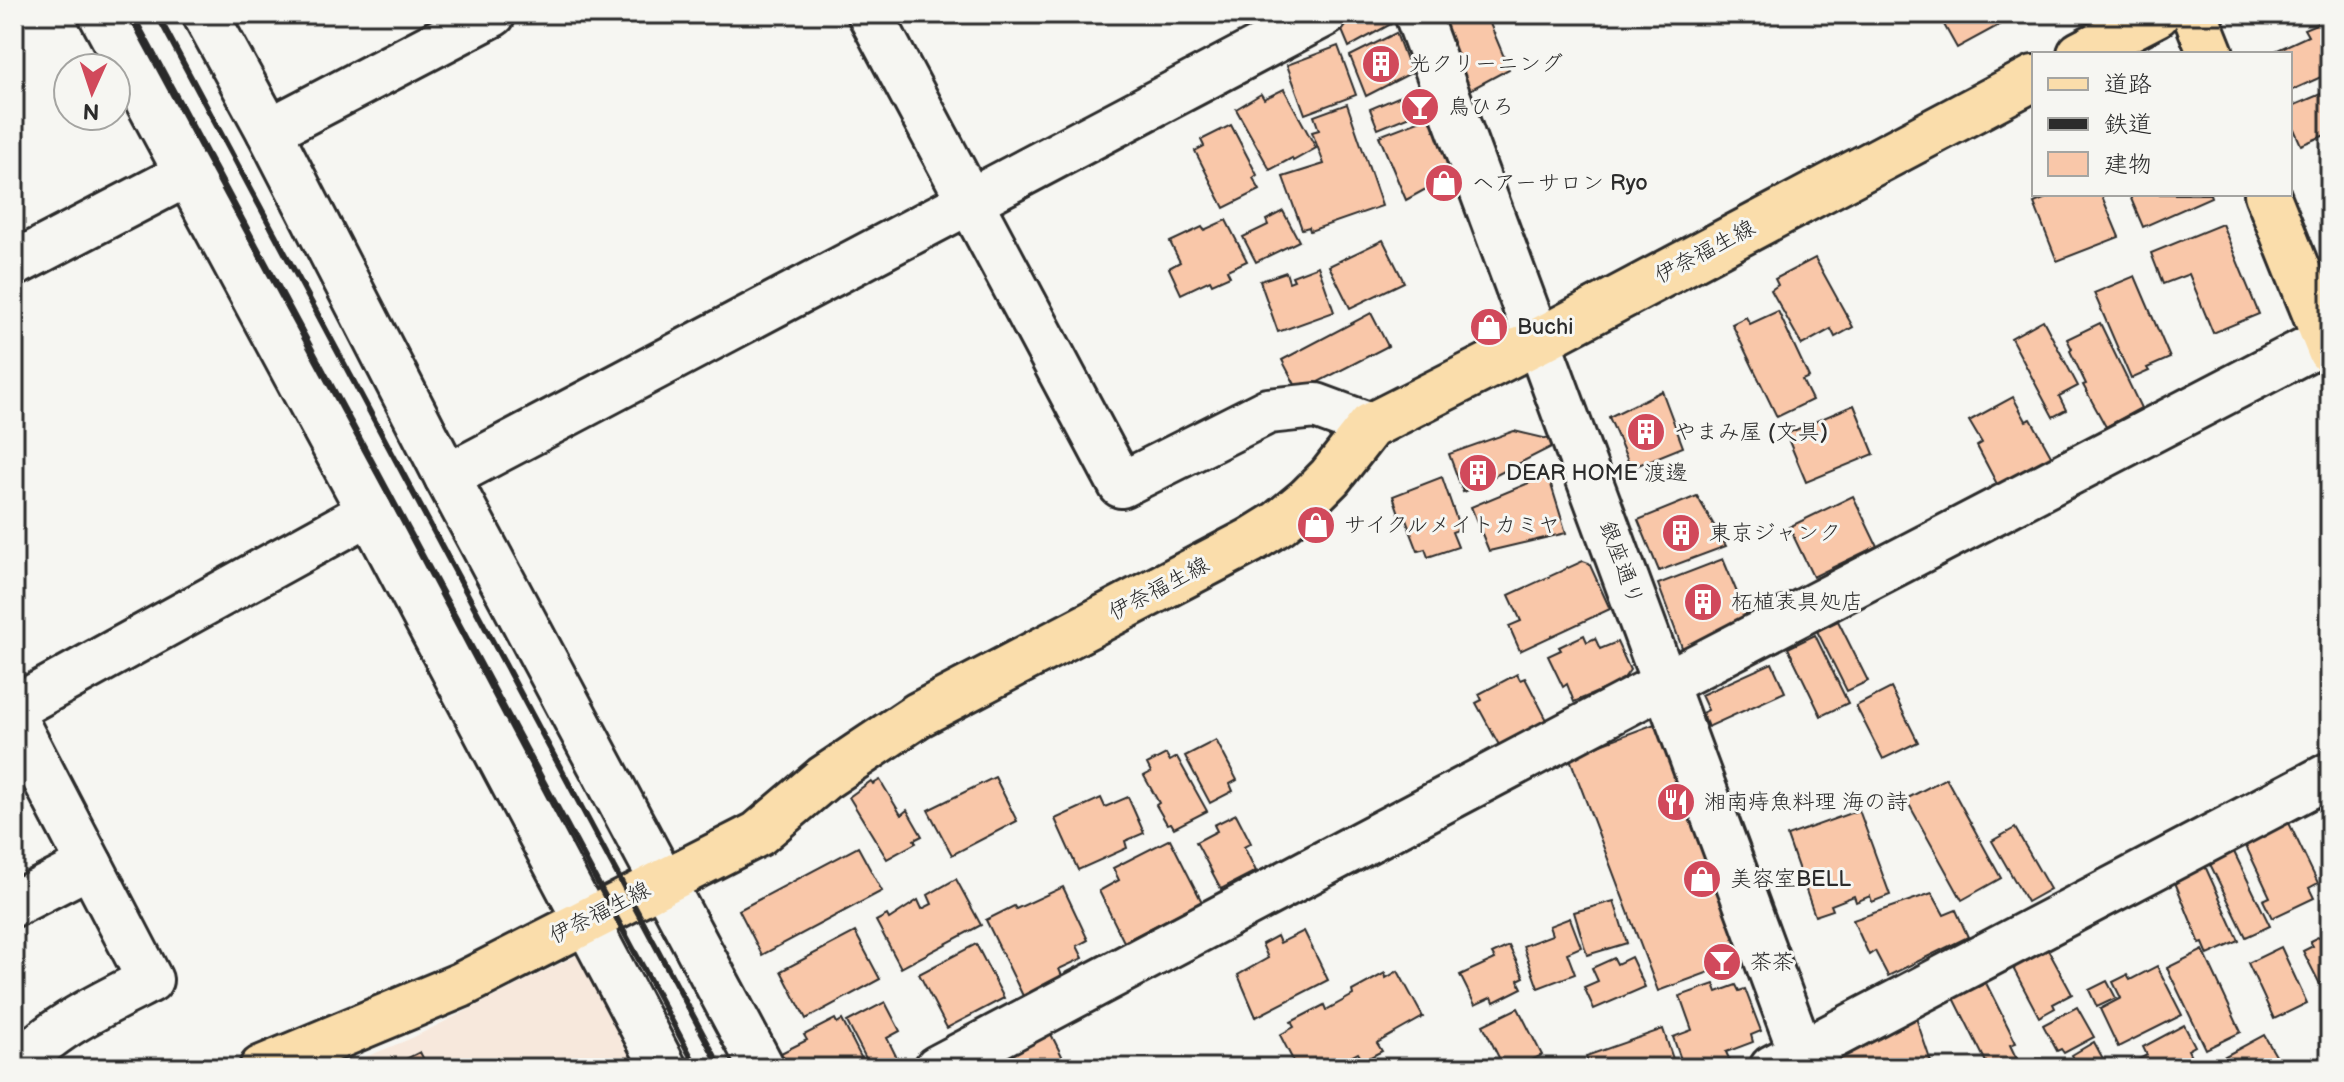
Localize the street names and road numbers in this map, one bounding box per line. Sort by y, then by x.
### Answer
street label: 伊奈福生線 [1650,214,1760,290]
street label: 銀座通り [1593,517,1649,609]
street label: 伊奈福生線 [1104,551,1214,627]
street label: 伊奈福生線 [545,876,655,950]

